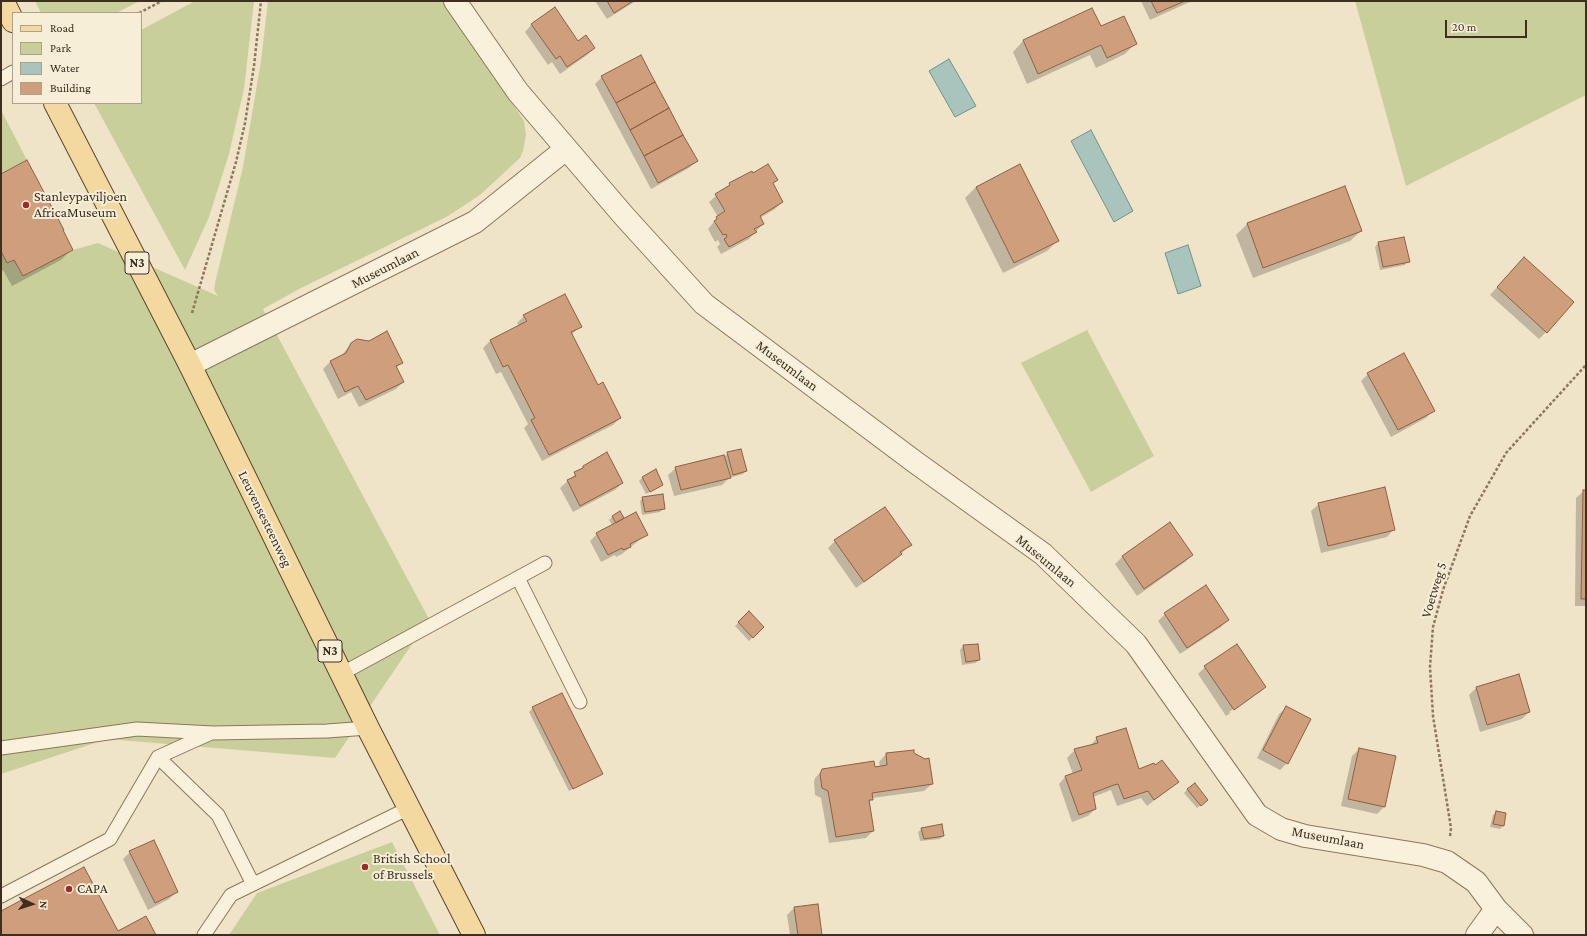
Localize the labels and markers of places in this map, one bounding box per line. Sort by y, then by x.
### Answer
place label: Stanleypaviljoen AfricaMuseum [34,189,127,222]
marker: Stanleypaviljoen AfricaMuseum [21,200,31,210]
place label: British School of Brussels [373,851,451,884]
marker: British School of Brussels [360,862,370,872]
place label: CAPA [77,881,108,897]
marker: CAPA [64,884,74,894]

